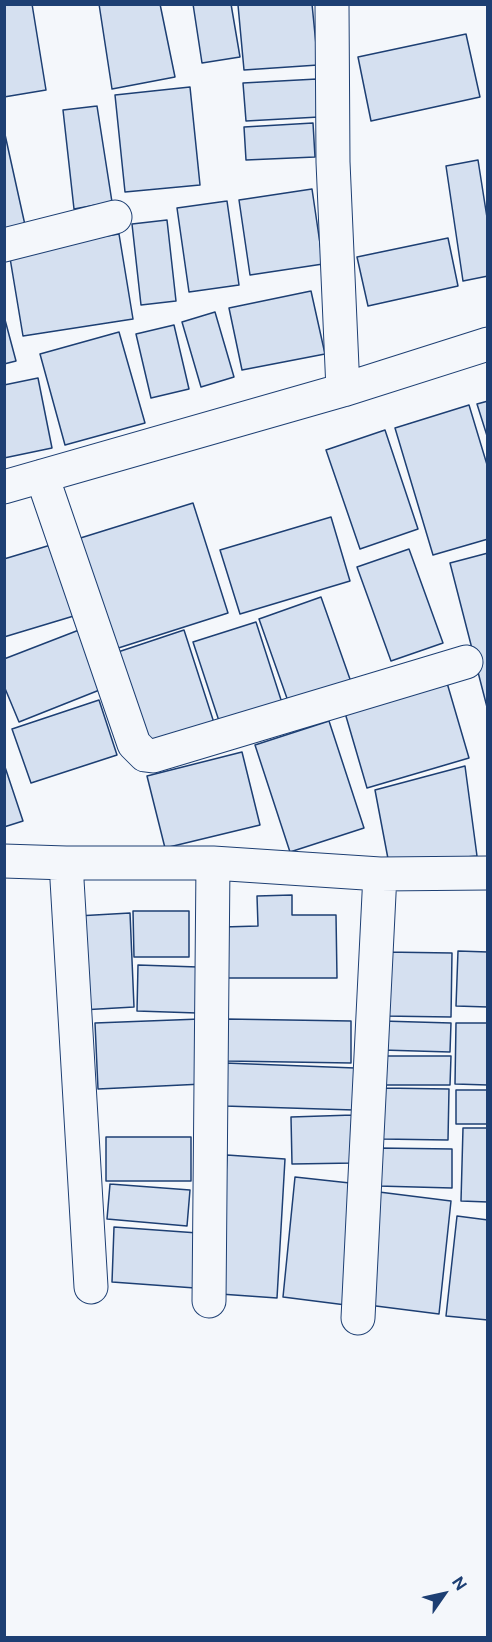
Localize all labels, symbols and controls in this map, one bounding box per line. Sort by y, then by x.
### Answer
north arrow [414,1564,474,1624]
text: N [448,1573,471,1594]

